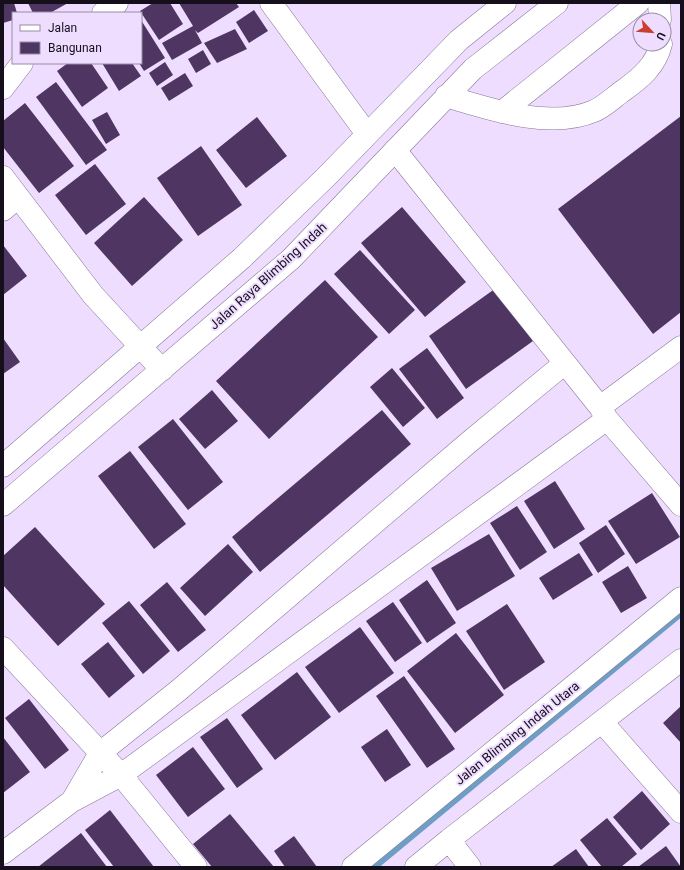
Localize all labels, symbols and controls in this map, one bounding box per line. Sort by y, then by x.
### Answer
legend [12,12,142,64]
north arrow [632,12,672,52]
text: Jalan [48,21,77,35]
text: U [653,30,668,42]
text: Bangunan [48,41,102,55]
street label: Jalan Raya Blimbing Indah [206,219,330,333]
street label: Jalan Blimbing Indah Utara [452,678,582,788]

